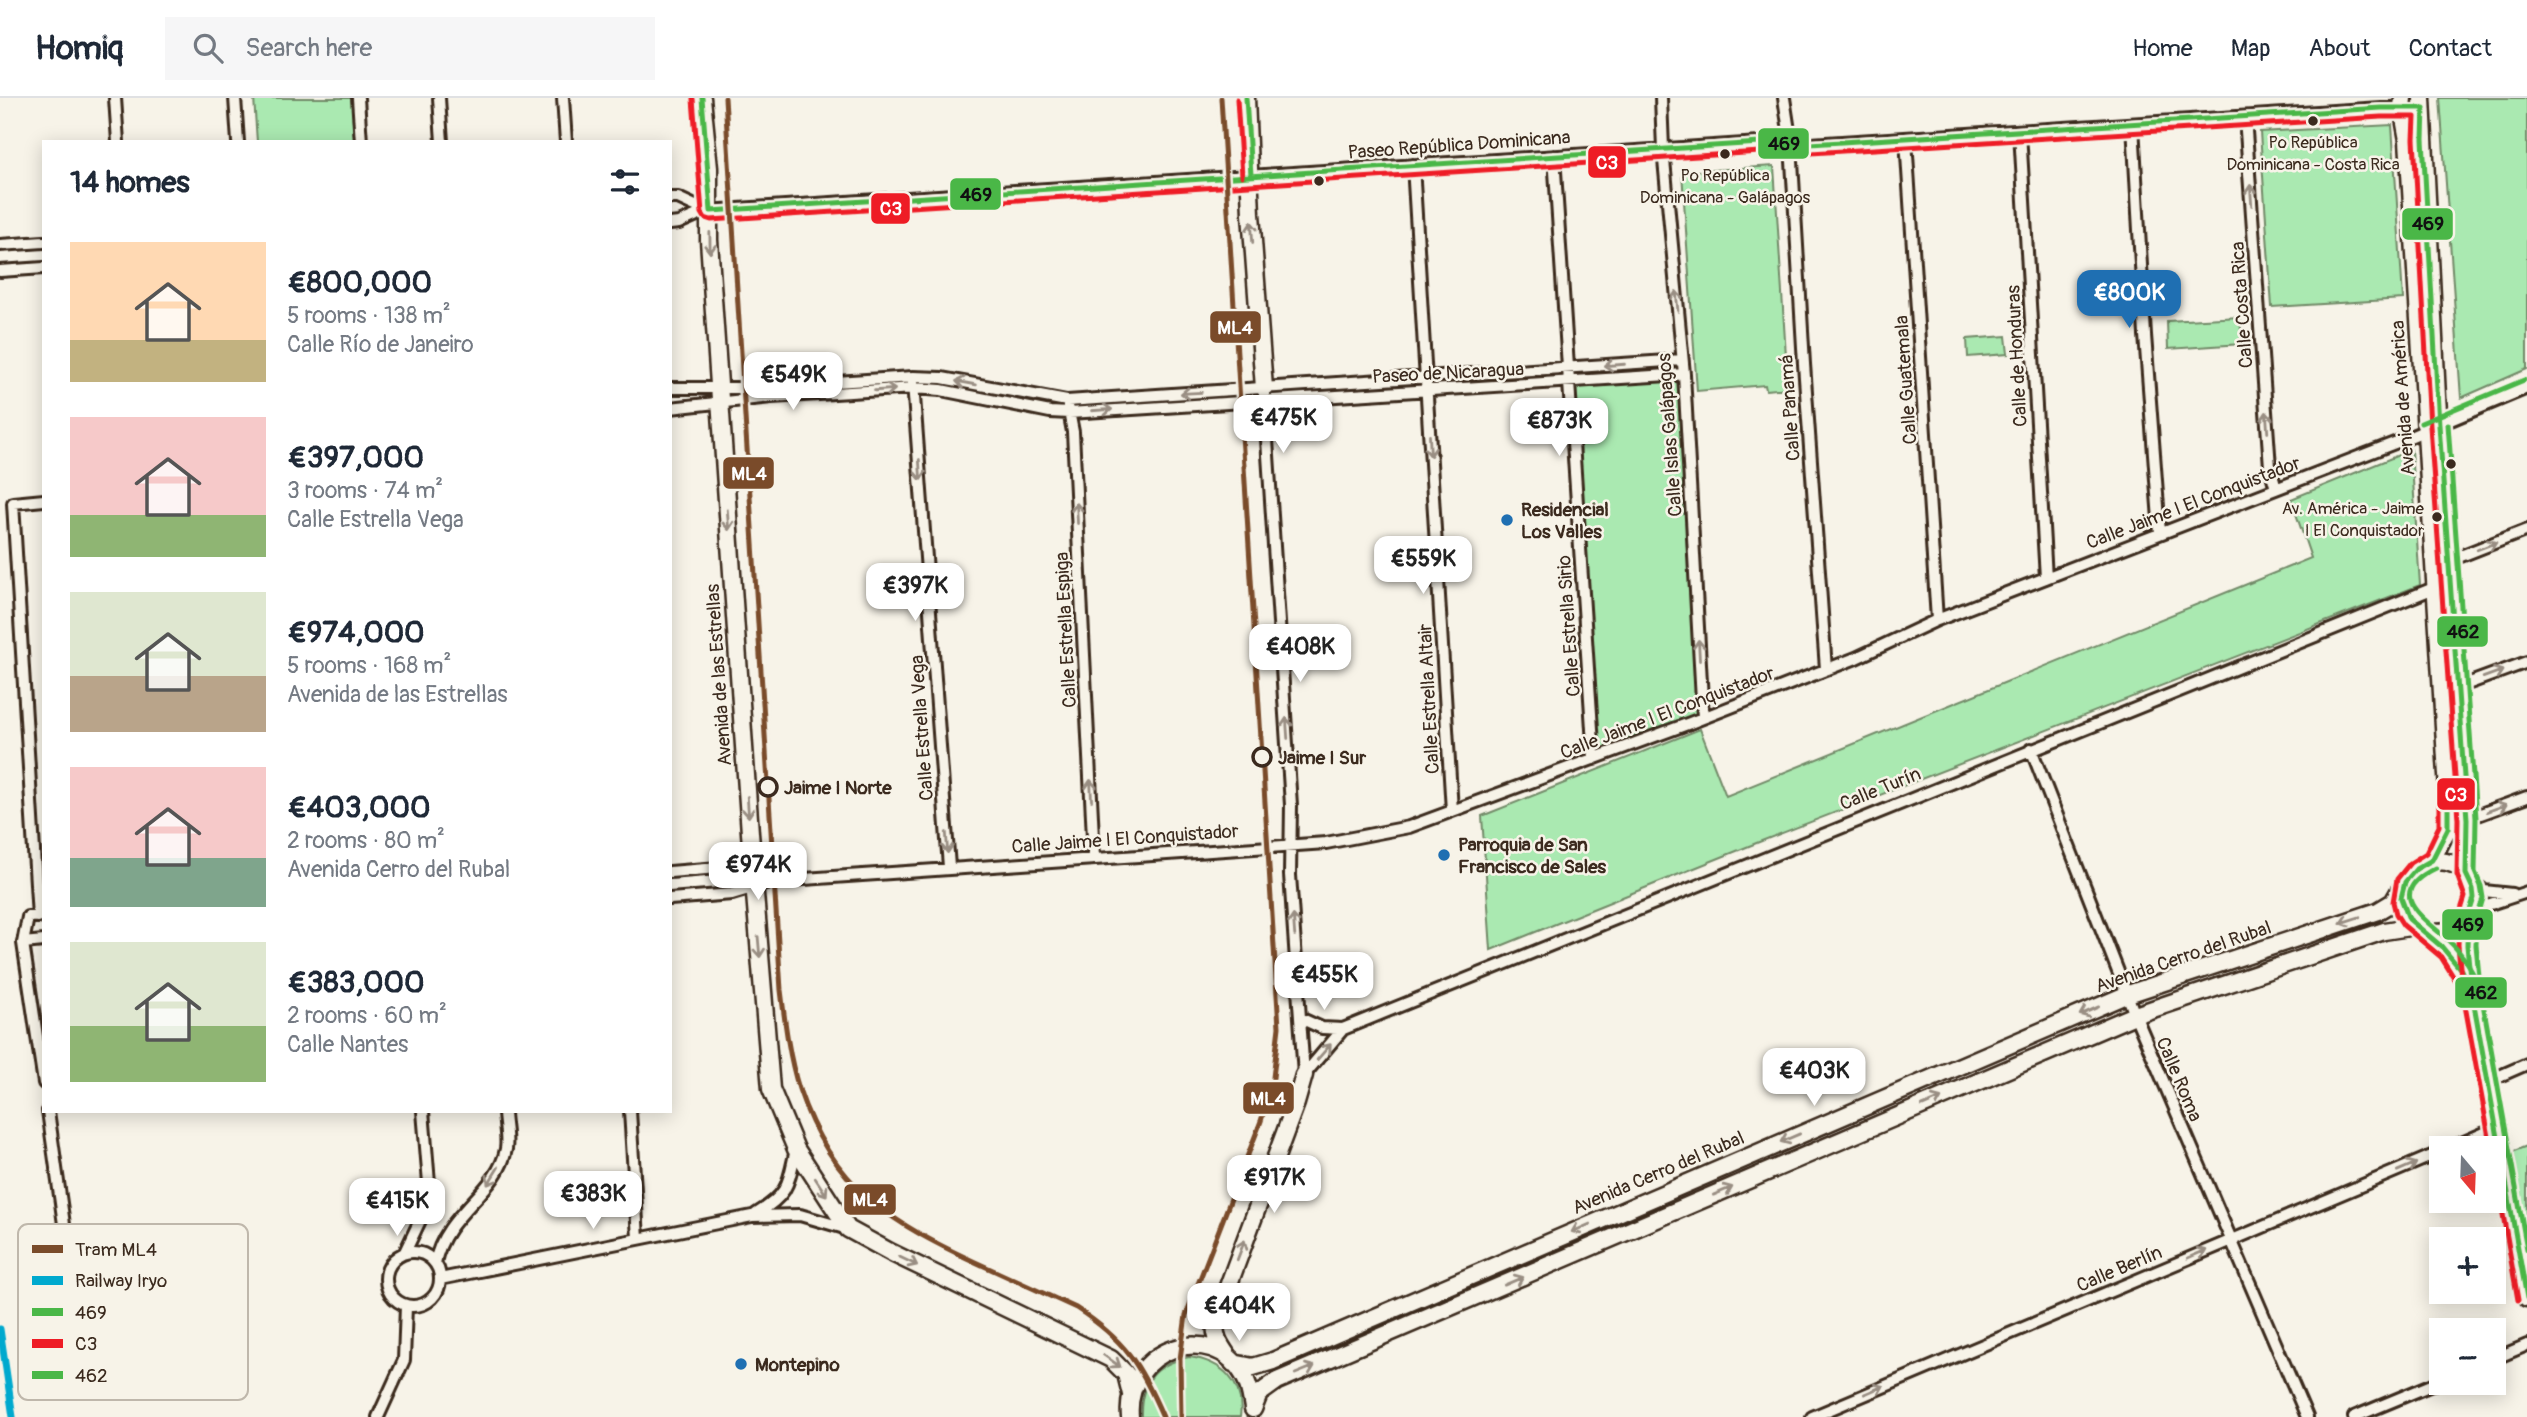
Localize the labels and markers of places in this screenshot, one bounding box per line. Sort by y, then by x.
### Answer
marker: Pº República Dominicana - Costa Rica [2306,114,2320,128]
place label: Pº República Dominicana - Costa Rica [2226,132,2400,175]
marker: Pº República Dominicana - Galápagos [1718,147,1732,161]
place label: Pº República Dominicana - Galápagos [1640,165,1811,208]
unlabelled marker [1312,174,1326,188]
pin: €800K [2080,271,2178,330]
pin: €549K [744,352,842,412]
pin: €475K [1234,396,1332,455]
pin: €873K [1510,398,1608,458]
unlabelled marker [2444,457,2458,471]
place label: Residencial Los Valles [1521,498,1609,544]
place label: Av. América - Jaime I El Conquistador [2282,498,2425,541]
marker: Av. América - Jaime I El Conquistador [2430,510,2444,524]
marker: Residencial Los Valles [1499,512,1515,528]
pin: €559K [1374,536,1472,596]
pin: €397K [866,564,964,623]
pin: €408K [1251,624,1349,684]
place label: Jaime I Sur [1278,746,1366,770]
marker: Jaime I Sur [1252,747,1272,767]
place label: Jaime I Norte [784,776,892,800]
marker: Jaime I Norte [758,777,778,797]
place label: Parroquia de San Francisco de Sales [1458,833,1607,879]
pin: €974K [709,842,807,902]
marker: Parroquia de San Francisco de Sales [1436,847,1452,863]
pin: €455K [1275,953,1373,1012]
pin: €403K [1765,1048,1863,1108]
pin: €917K [1225,1156,1323,1215]
pin: €383K [544,1172,642,1231]
pin: €415K [348,1178,446,1238]
pin: €404K [1190,1284,1288,1343]
place label: Montepino [755,1353,841,1377]
marker: Montepino [733,1356,749,1372]

